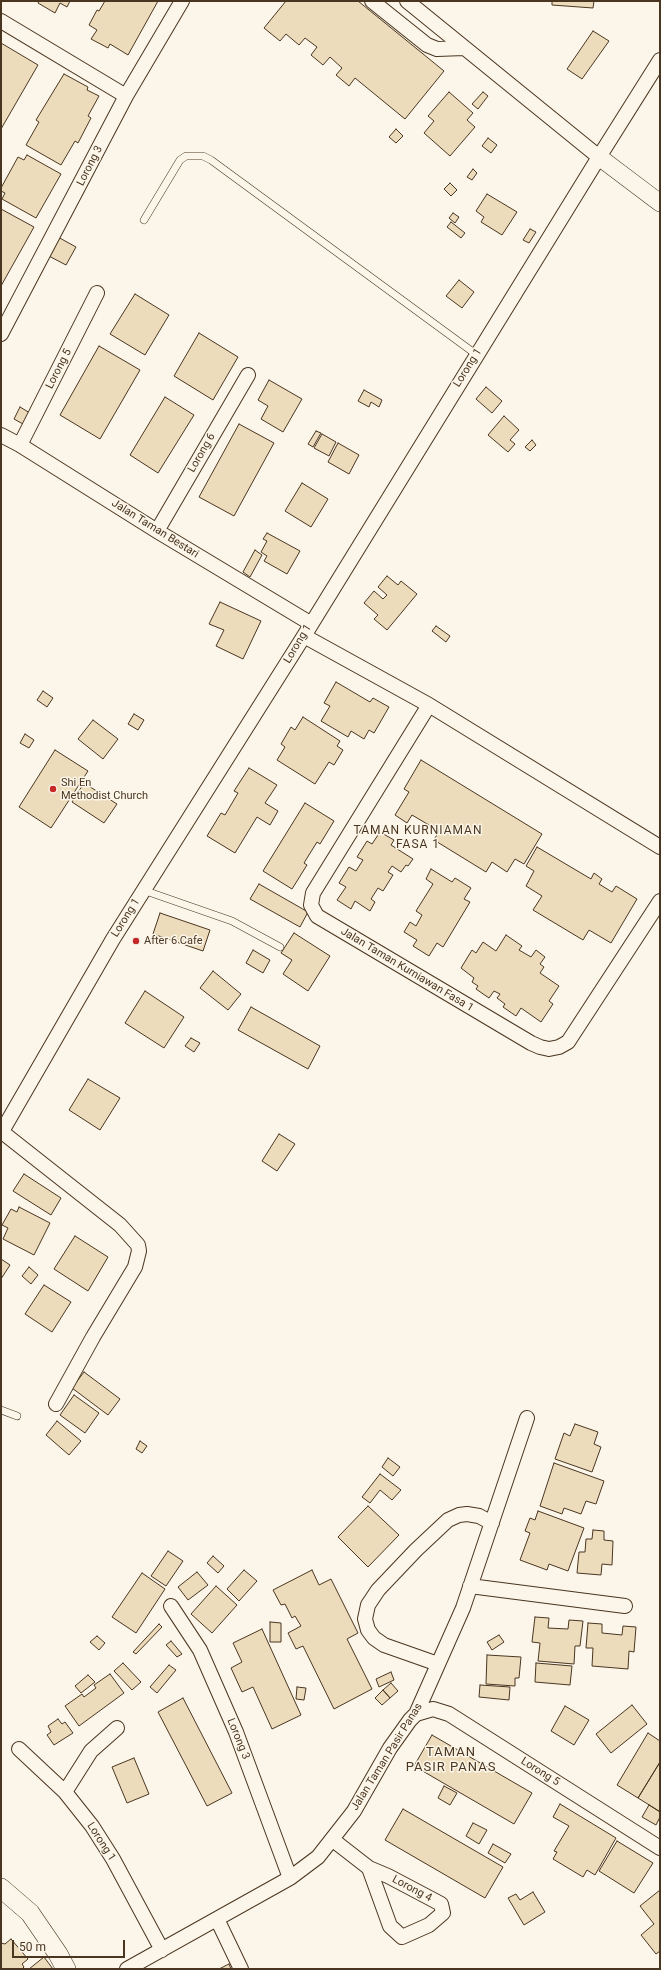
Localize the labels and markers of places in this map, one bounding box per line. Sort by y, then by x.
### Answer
place label: Shi En Methodist Church [61,776,148,802]
marker: Shi En Methodist Church [48,784,58,794]
place label: After 6 Cafe [144,934,202,948]
marker: After 6 Cafe [131,936,141,946]

